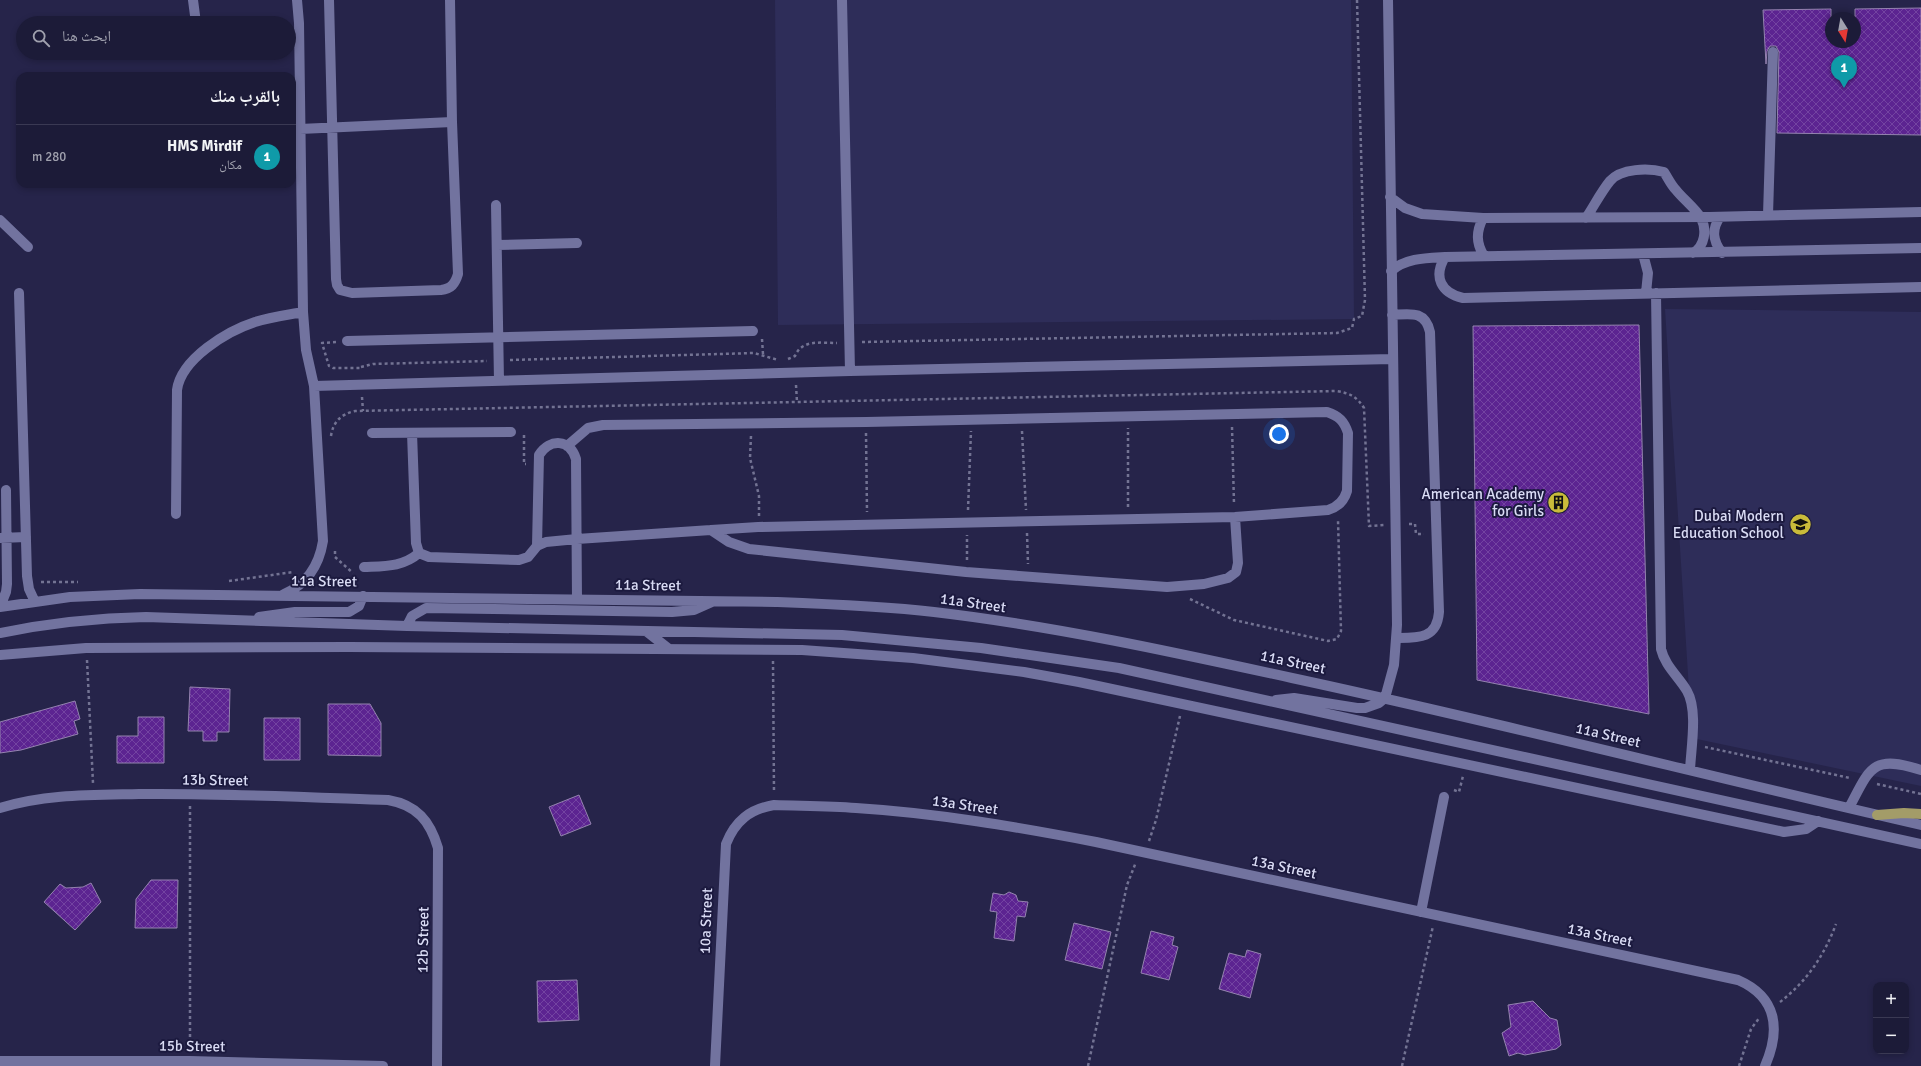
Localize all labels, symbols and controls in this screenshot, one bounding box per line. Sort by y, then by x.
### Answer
north arrow [1825,12,1861,48]
search box [16,16,296,60]
icon: search [30,27,52,49]
text: ابحث هنا [62,27,111,45]
pin: 1 [1831,55,1857,88]
text: بالقرب منك [210,86,280,107]
text: HMS Mirdif [167,137,242,155]
text: 280 m [32,149,66,165]
text: 1 [263,149,271,165]
text: مكان [219,157,242,173]
your location [1269,424,1289,444]
place label: American Academy for Girls [1422,485,1544,520]
building icon: American Academy for Girls [1546,490,1572,516]
place label: Dubai Modern Education School [1673,507,1784,542]
school or university icon: Dubai Modern Education School [1787,512,1813,538]
street label: 11a Street [291,571,357,591]
street label: 11a Street [615,575,681,595]
street label: 11a Street [939,589,1007,617]
street label: 11a Street [1259,646,1327,678]
street label: 11a Street [1574,719,1642,751]
street label: 13b Street [182,770,248,790]
street label: 13a Street [931,791,999,819]
street label: 13a Street [1250,851,1318,883]
street label: 10a Street [696,888,716,954]
street label: 12b Street [413,907,433,973]
street label: 13a Street [1566,919,1634,951]
map controls [1873,982,1909,1054]
button: + [1873,982,1909,1018]
button: − [1873,1018,1909,1054]
street label: 15b Street [159,1036,225,1056]

